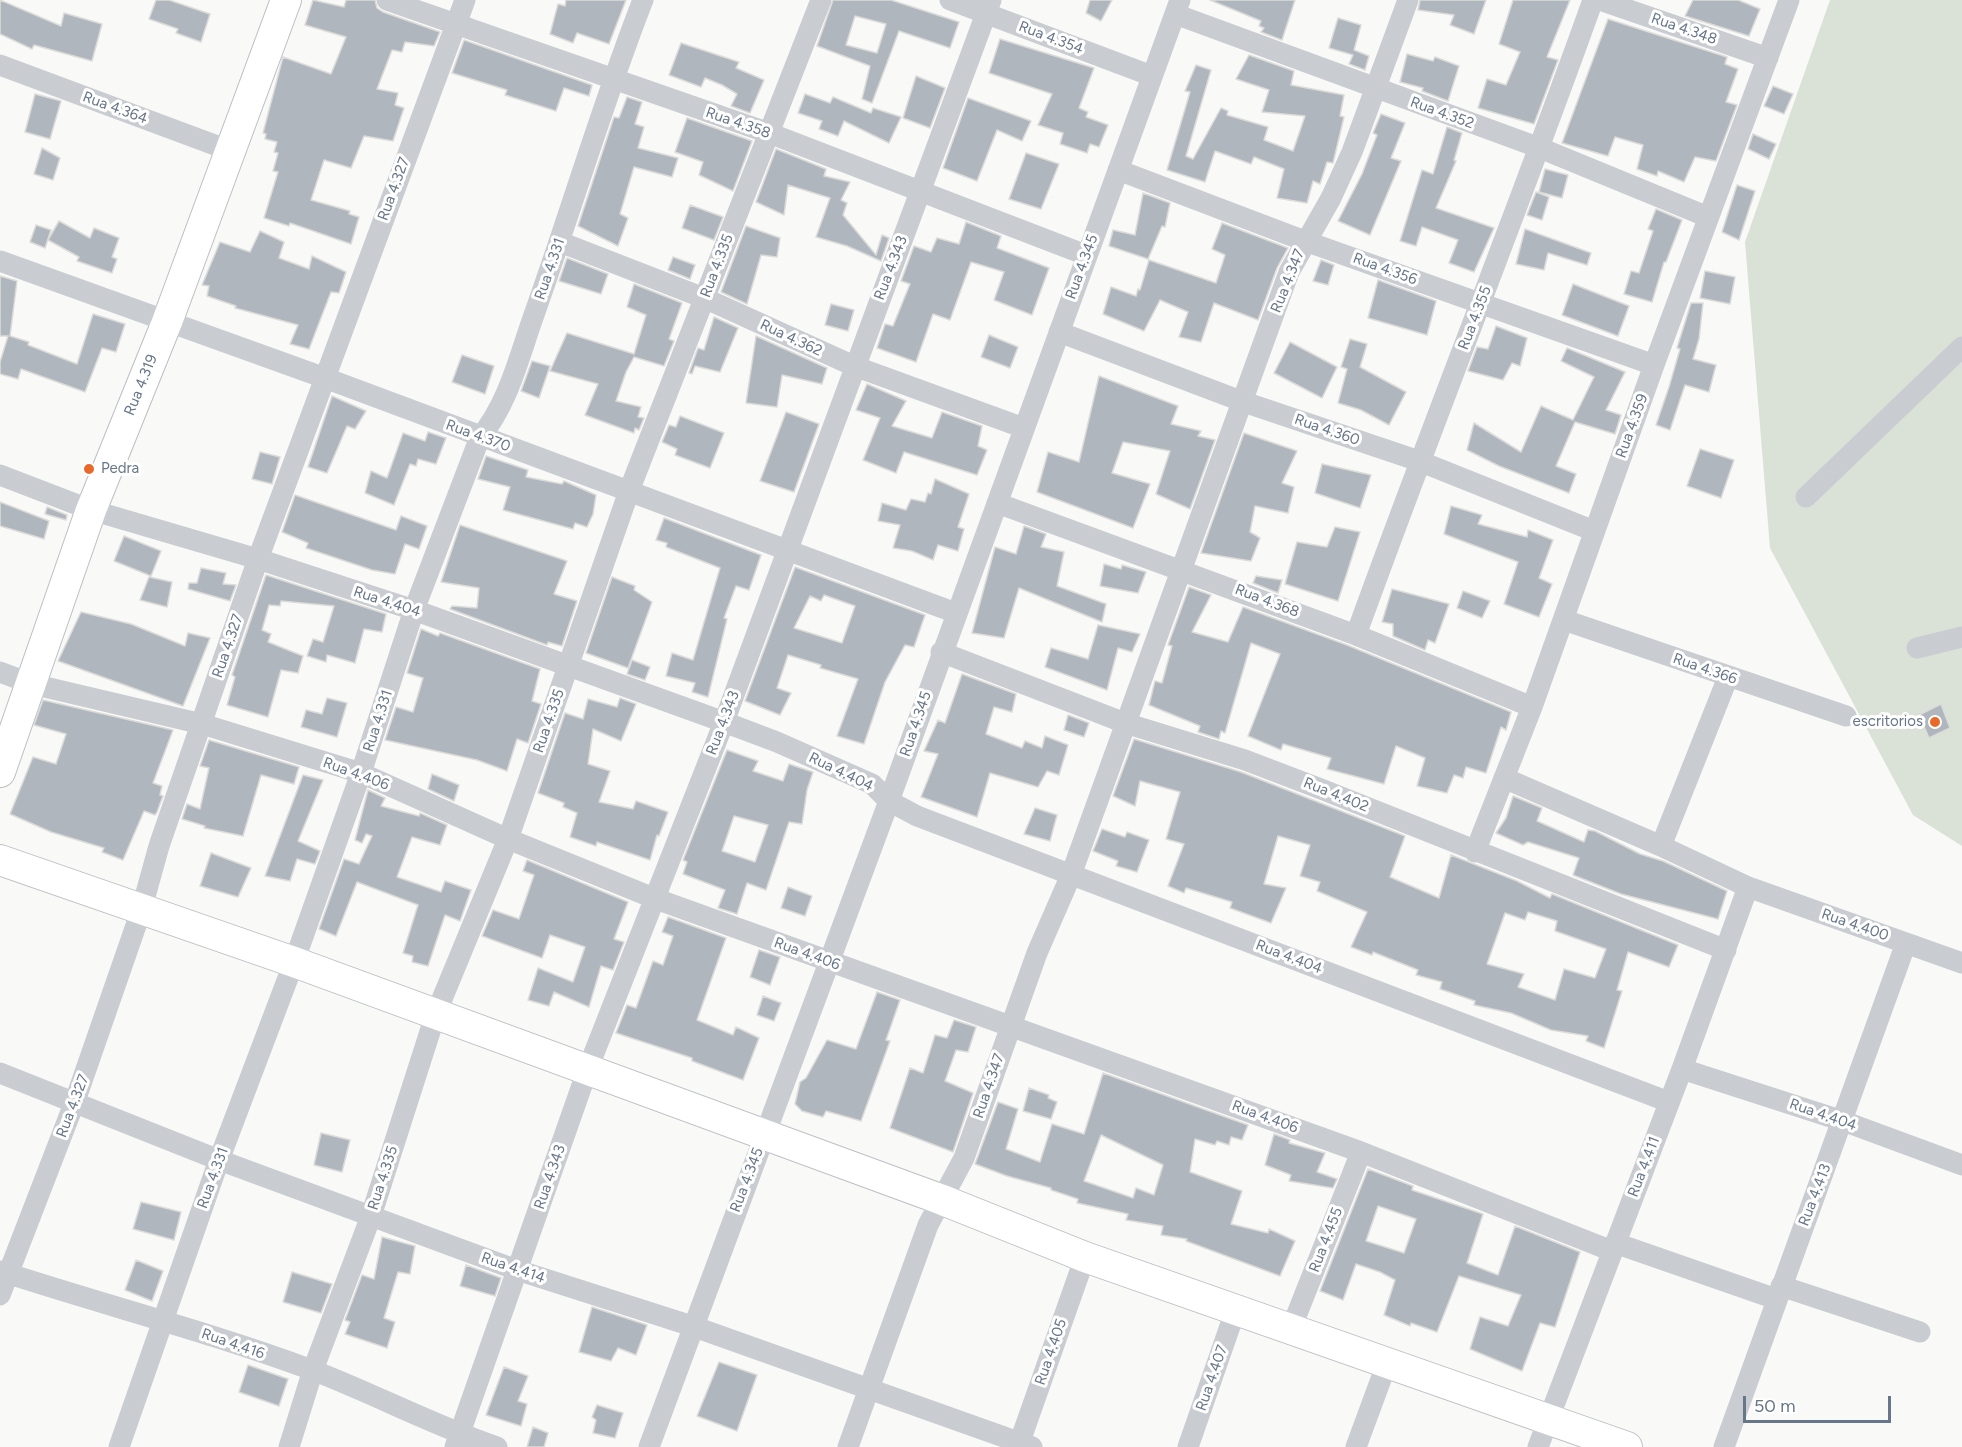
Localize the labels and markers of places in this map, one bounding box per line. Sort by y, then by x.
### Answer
place label: Pedra [101,460,139,478]
marker: Pedra [82,462,96,476]
place label: escritorios [1853,713,1923,731]
marker: escritorios [1928,715,1942,729]

